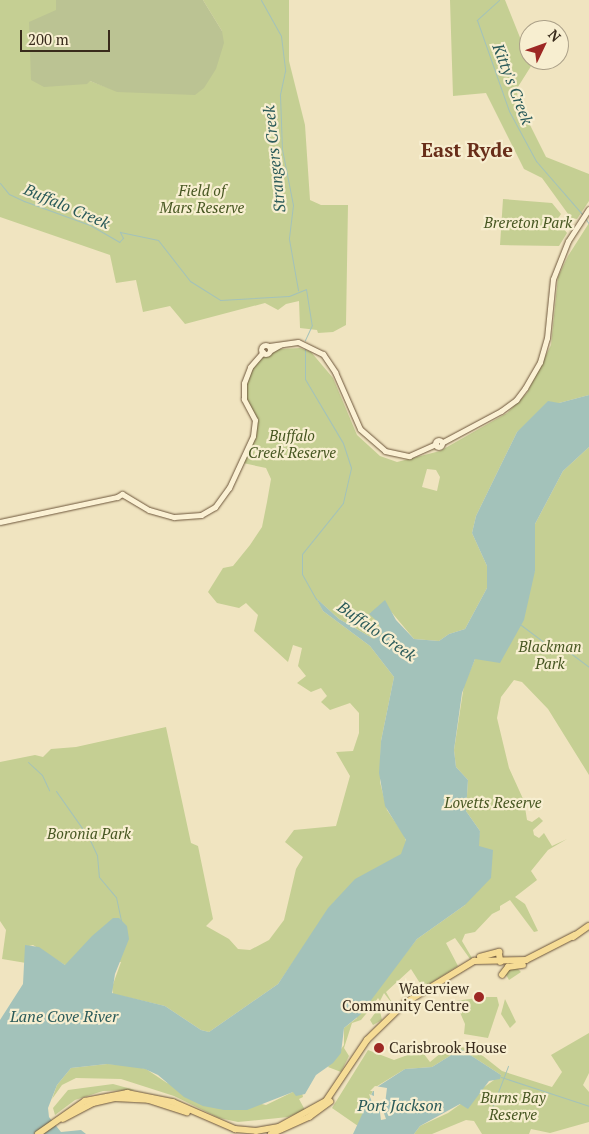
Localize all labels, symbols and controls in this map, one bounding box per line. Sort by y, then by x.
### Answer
scale bar [22,20,112,52]
north arrow [519,20,569,70]
text: N [544,25,565,46]
text: 200 m [28,29,69,49]
water label: Kitty's Creek [489,41,537,127]
water label: Strangers Creek [259,104,289,214]
district label: East Ryde [421,137,513,161]
water label: Buffalo Creek [21,179,113,233]
park label: Field of Mars Reserve [160,181,244,216]
park label: Brereton Park [484,214,572,232]
park label: Buffalo Creek Reserve [248,426,336,461]
water label: Buffalo Creek [334,597,420,665]
park label: Blackman Park [518,637,582,672]
park label: Lovetts Reserve [444,794,542,812]
park label: Boronia Park [47,825,131,843]
place label: Waterview Community Centre [342,979,469,1014]
marker: Waterview Community Centre [473,991,485,1003]
water label: Lane Cove River [10,1006,118,1026]
place label: Carisbrook House [389,1039,507,1057]
marker: Carisbrook House [373,1042,385,1054]
park label: Burns Bay Reserve [480,1088,546,1123]
water label: Port Jackson [358,1095,442,1115]

